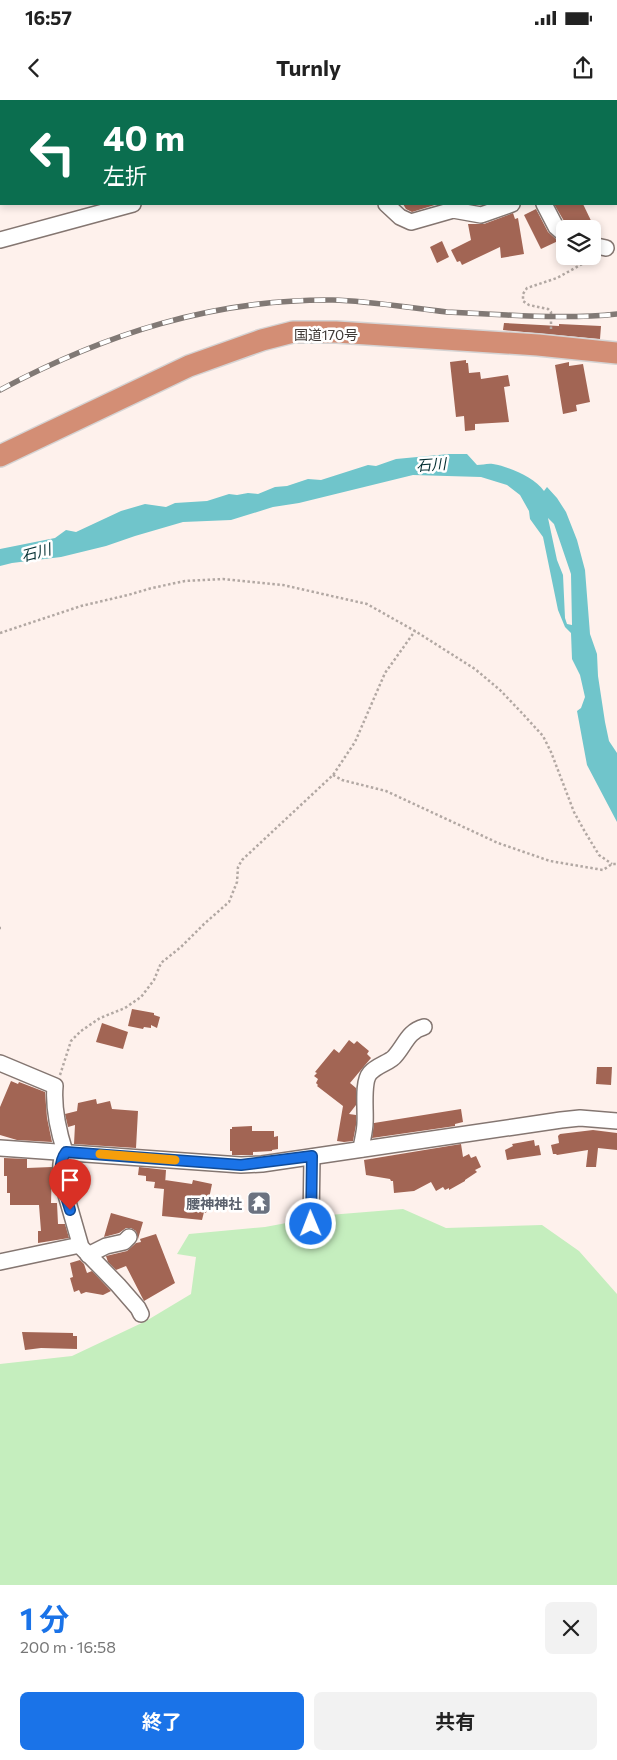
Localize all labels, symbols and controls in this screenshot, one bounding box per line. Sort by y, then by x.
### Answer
text: 16:57 [25,6,72,29]
icon: back [20,54,48,82]
text: Turnly [276,54,341,81]
icon: share [569,54,597,82]
text: 40 m [103,115,185,158]
icon: left [20,120,85,185]
text: 左折 [103,162,147,189]
map controls [556,220,601,265]
button: layers [556,220,601,265]
street label: 国道170号 [294,326,358,343]
water label: 石川 [415,454,449,474]
water label: 石川 [19,539,55,565]
pin [49,1159,91,1210]
icon: arrive [56,1166,84,1194]
temple icon: 腰神神社 [246,1190,272,1216]
place label: 腰神神社 [186,1195,242,1212]
position arrow [284,1197,336,1249]
text: 1 分 [20,1599,69,1636]
button: close [545,1602,597,1654]
text: 200 m · 16:58 [20,1637,116,1656]
button: 終了 [20,1692,304,1750]
button: 共有 [314,1692,597,1750]

